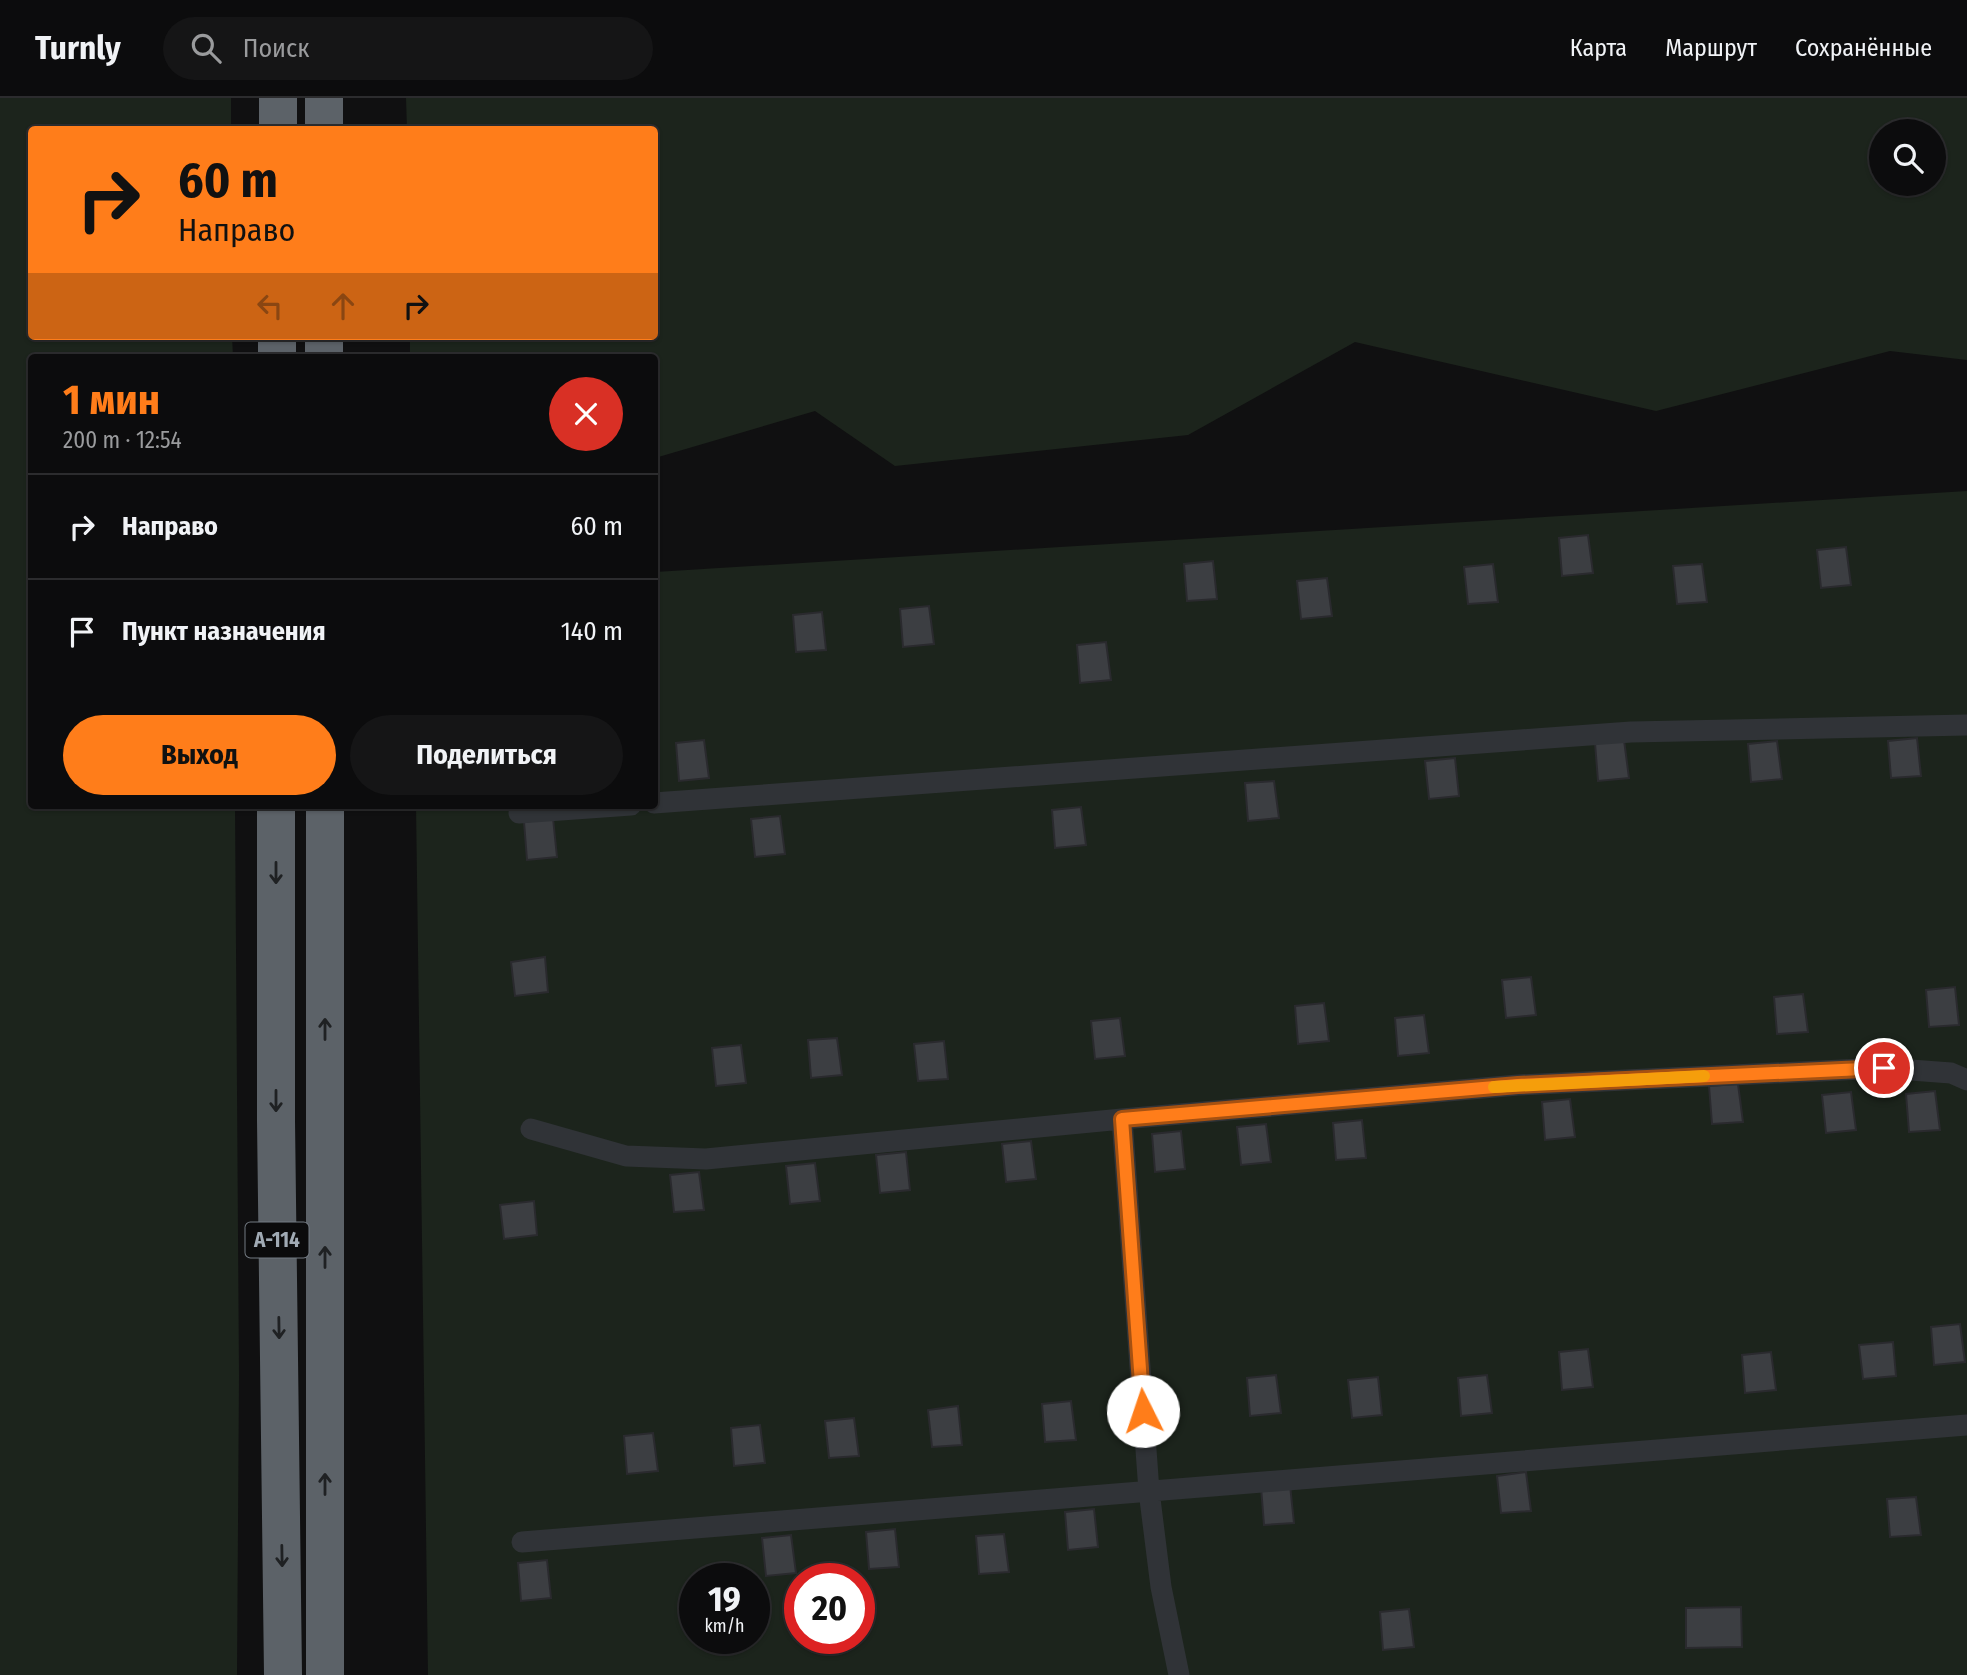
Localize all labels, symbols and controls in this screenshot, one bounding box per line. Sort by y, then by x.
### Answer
search box [163,17,653,80]
text: Turnly [35,28,121,68]
icon: search [187,29,225,67]
text: Поиск [243,33,309,64]
text: Карта [1570,34,1627,62]
text: Маршрут [1665,34,1757,62]
text: Сохранённые [1795,34,1932,62]
map controls [1869,119,1946,196]
button: search [1869,119,1946,196]
text: 60 m [178,151,278,210]
icon: right [63,154,154,245]
text: Направо [178,211,295,249]
icon: left [251,287,289,325]
icon: ahead [324,287,362,325]
icon: right [397,287,435,325]
text: 1 мин [63,375,160,425]
button: close [549,377,623,451]
text: 200 m · 12:54 [63,426,182,454]
icon: right [63,508,101,546]
text: Направо [122,511,218,542]
text: 60 m [570,511,623,542]
icon: arrive [63,613,101,651]
text: Пункт назначения [122,616,326,647]
text: 140 m [561,616,623,647]
button: Выход [63,715,336,795]
button: Поделиться [350,715,623,795]
one-way arrow [269,861,283,884]
one-way arrow [318,1018,332,1041]
pin [1854,1038,1914,1098]
icon: arrive [1865,1049,1903,1087]
one-way arrow [269,1089,283,1112]
road number: А-114 [246,1222,308,1258]
one-way arrow [318,1246,332,1269]
one-way arrow [272,1316,285,1339]
position arrow [1106,1374,1180,1448]
one-way arrow [318,1473,332,1496]
one-way arrow [275,1544,289,1567]
speed limit sign: 20 [784,1563,875,1654]
text: 19 [708,1578,741,1620]
text: km/h [704,1615,745,1637]

